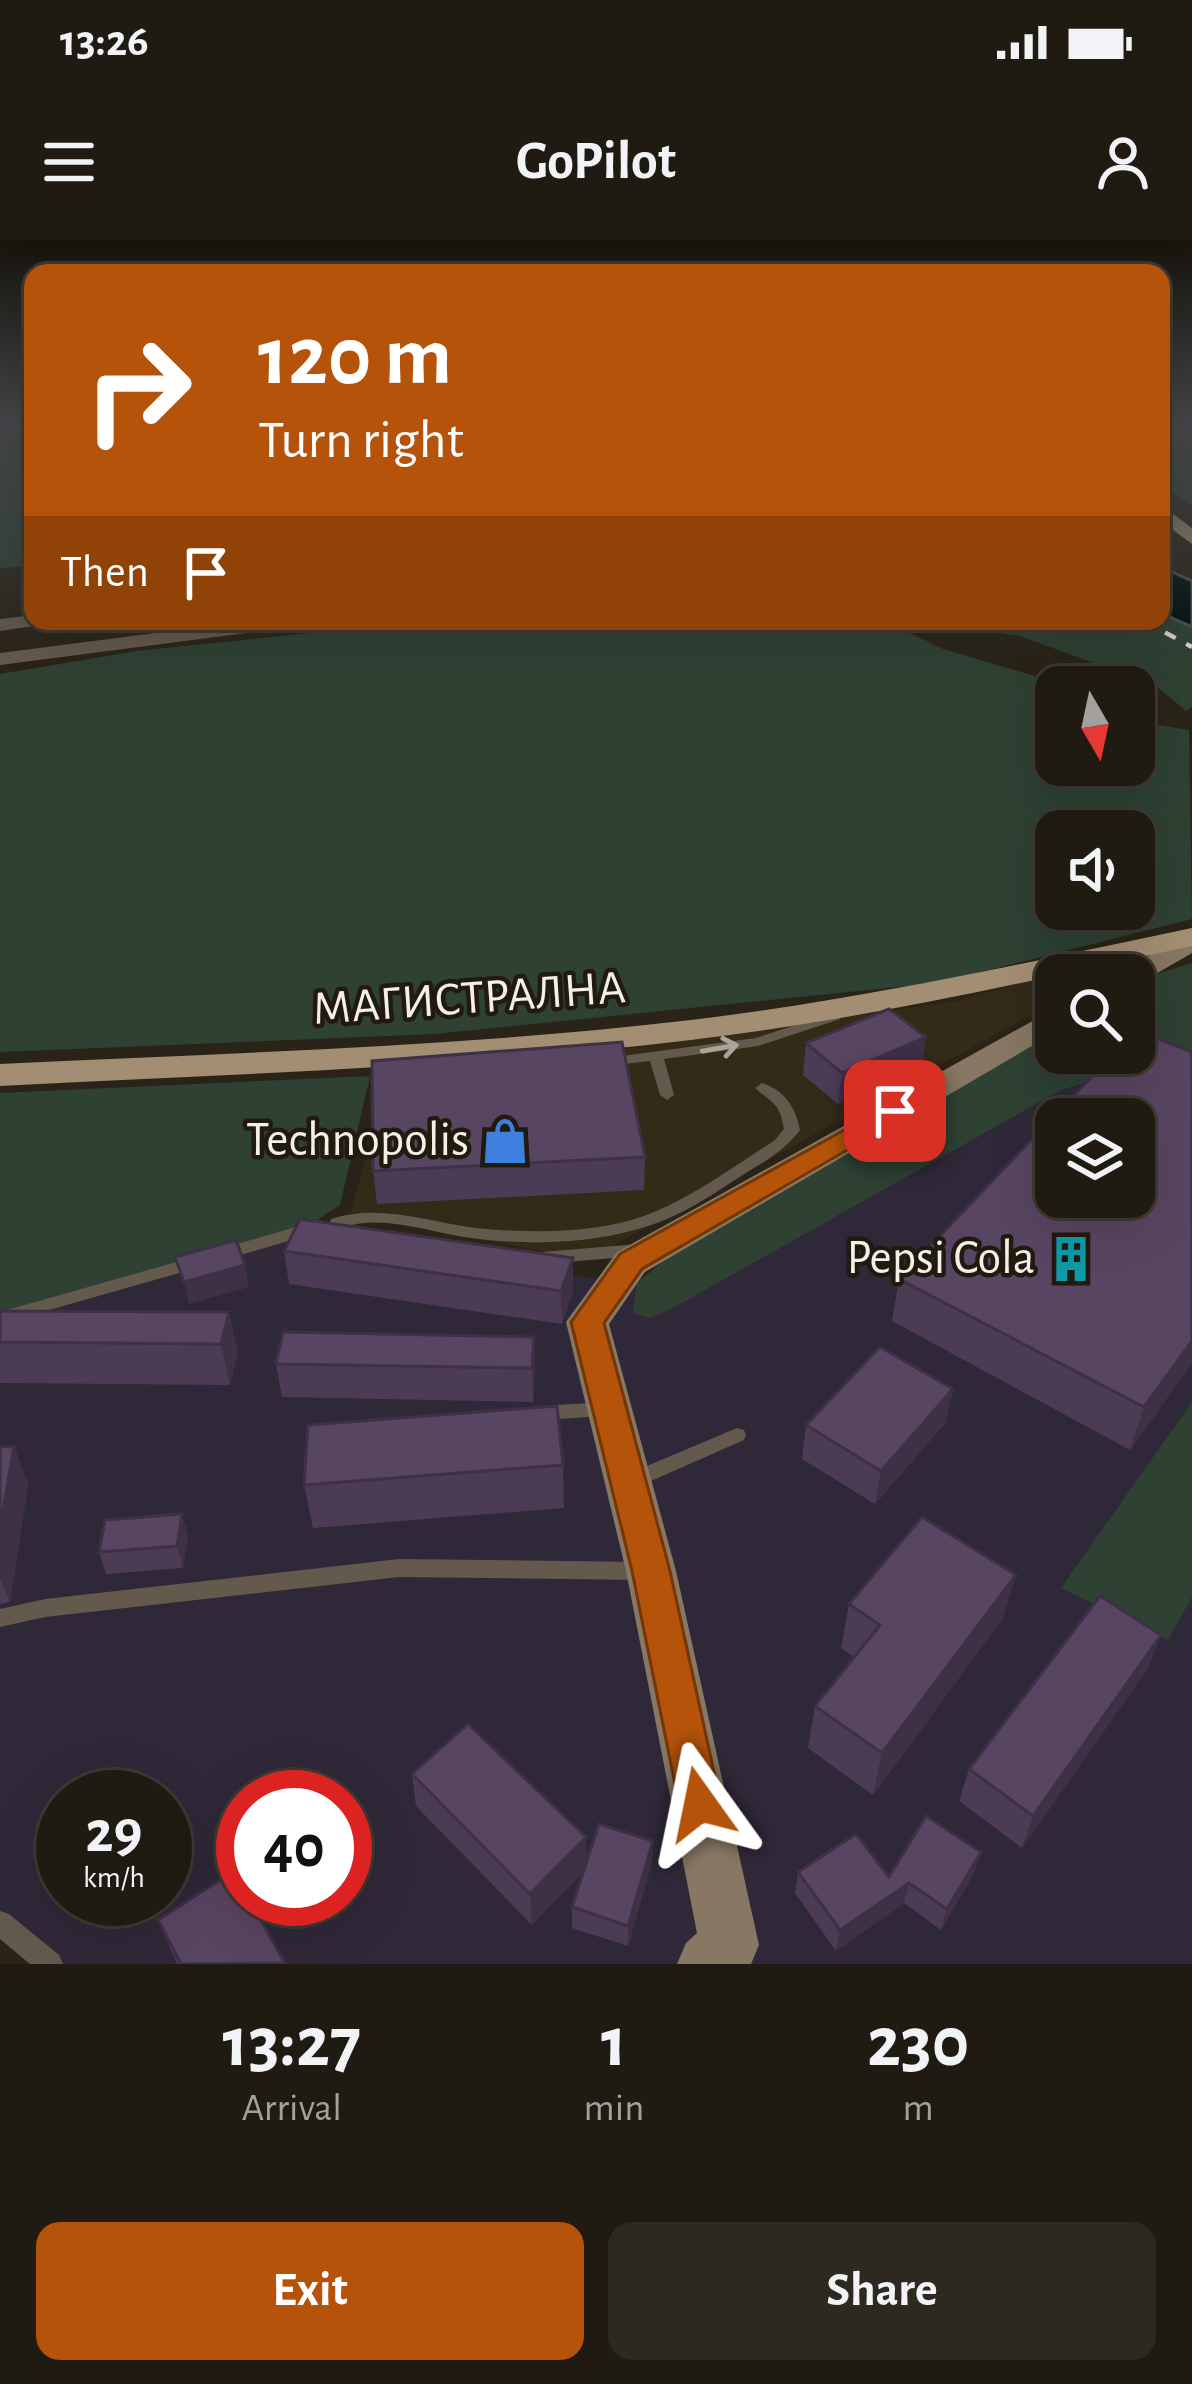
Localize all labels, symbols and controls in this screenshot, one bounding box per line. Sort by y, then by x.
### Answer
text: 13:26 [60,19,149,64]
icon: menu [36,129,102,195]
icon: person [1090,129,1156,195]
text: GoPilot [516,135,676,189]
icon: right [60,312,216,468]
text: 120 m [258,316,452,400]
text: Turn right [258,414,464,468]
icon: arrive [173,540,239,606]
text: Then [60,550,149,595]
north arrow [1035,666,1155,786]
map controls [1035,666,1155,1218]
button: sound [1035,810,1155,930]
button: search [1035,954,1155,1074]
street label: МАГИСТРАЛНА [311,964,627,1034]
one-way arrow [700,1036,739,1059]
pin [844,1060,946,1162]
icon: arrive [862,1078,928,1144]
button: layers [1035,1098,1155,1218]
shop icon: Technopolis [480,1116,530,1166]
place label: Technopolis [246,1117,469,1165]
building icon: Pepsi Cola [1046,1234,1096,1284]
place label: Pepsi Cola [847,1235,1035,1283]
position arrow [637,1741,763,1867]
speed limit sign: 40 [216,1770,372,1926]
text: 29 [85,1803,143,1863]
text: km/h [83,1863,145,1893]
text: 13:27 [223,2007,361,2079]
text: 1 [601,2007,627,2079]
text: 230 [867,2007,969,2079]
text: Arrival [242,2089,342,2128]
text: min [584,2089,644,2128]
text: m [903,2089,934,2128]
button: Exit [36,2222,584,2360]
button: Share [608,2222,1156,2360]

